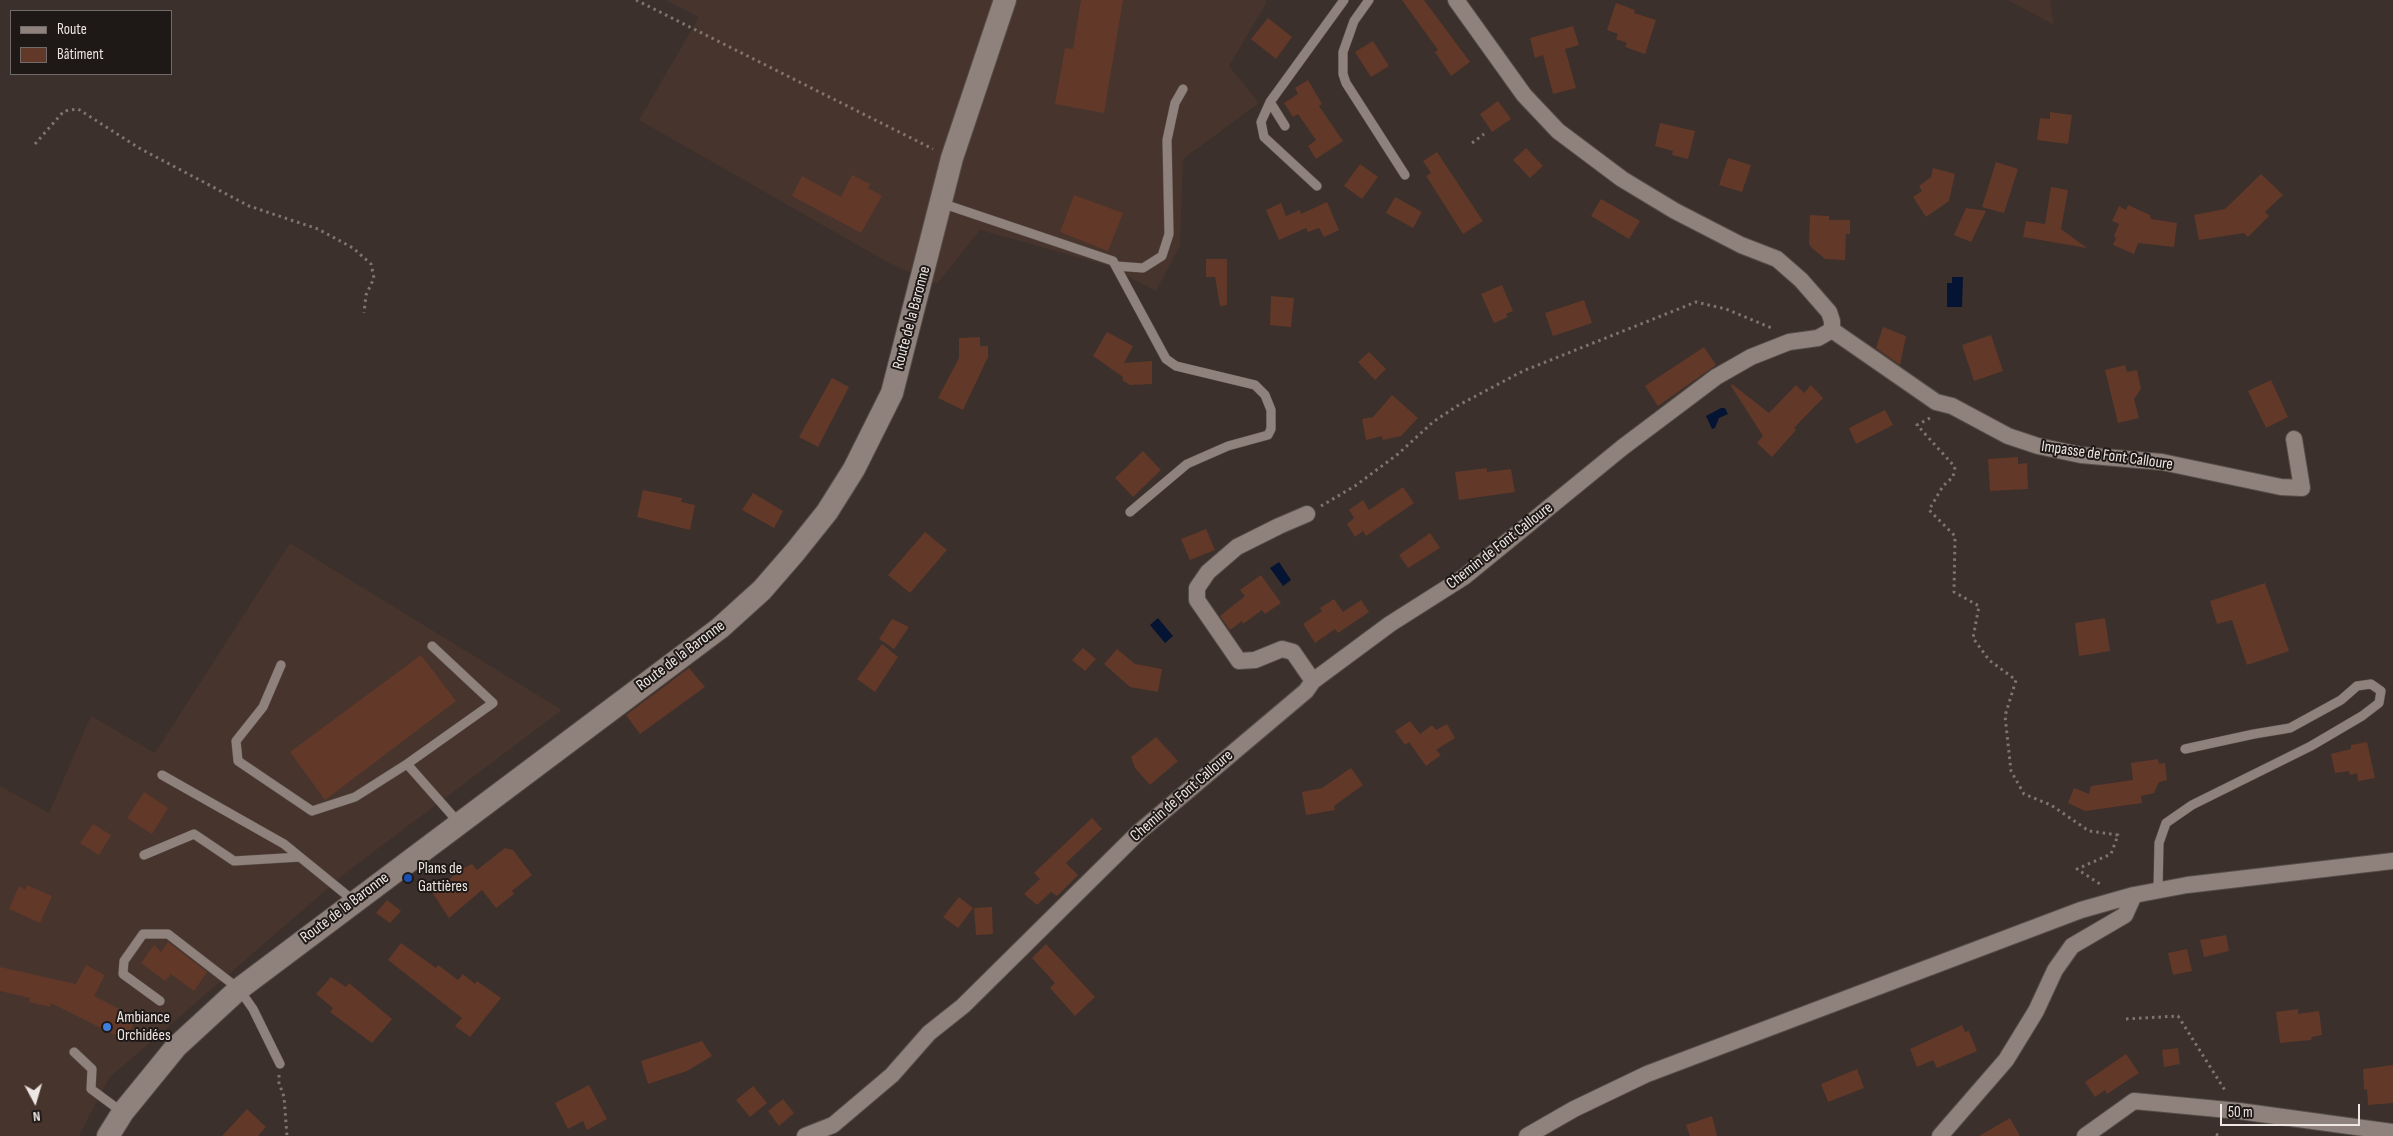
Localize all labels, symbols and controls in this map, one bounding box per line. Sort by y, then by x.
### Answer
legend [10,10,172,75]
text: Route [57,20,87,39]
text: Bâtiment [57,45,104,64]
street label: Route de la Baronne [889,264,935,372]
street label: Impasse de Font Calloure [2040,437,2174,475]
street label: Chemin de Font Calloure [1443,498,1557,594]
street label: Route de la Baronne [633,616,729,696]
street label: Chemin de Font Calloure [1127,746,1237,846]
place label: Plans de Gattières [418,859,468,897]
street label: Route de la Baronne [297,868,393,948]
marker: Plans de Gattières [402,872,414,884]
place label: Ambiance Orchidées [117,1008,171,1046]
marker: Ambiance Orchidées [101,1021,113,1033]
north arrow [10,1076,60,1126]
scale bar [2223,1094,2363,1126]
text: 50 m [2228,1103,2253,1122]
text: N [32,1108,41,1125]

